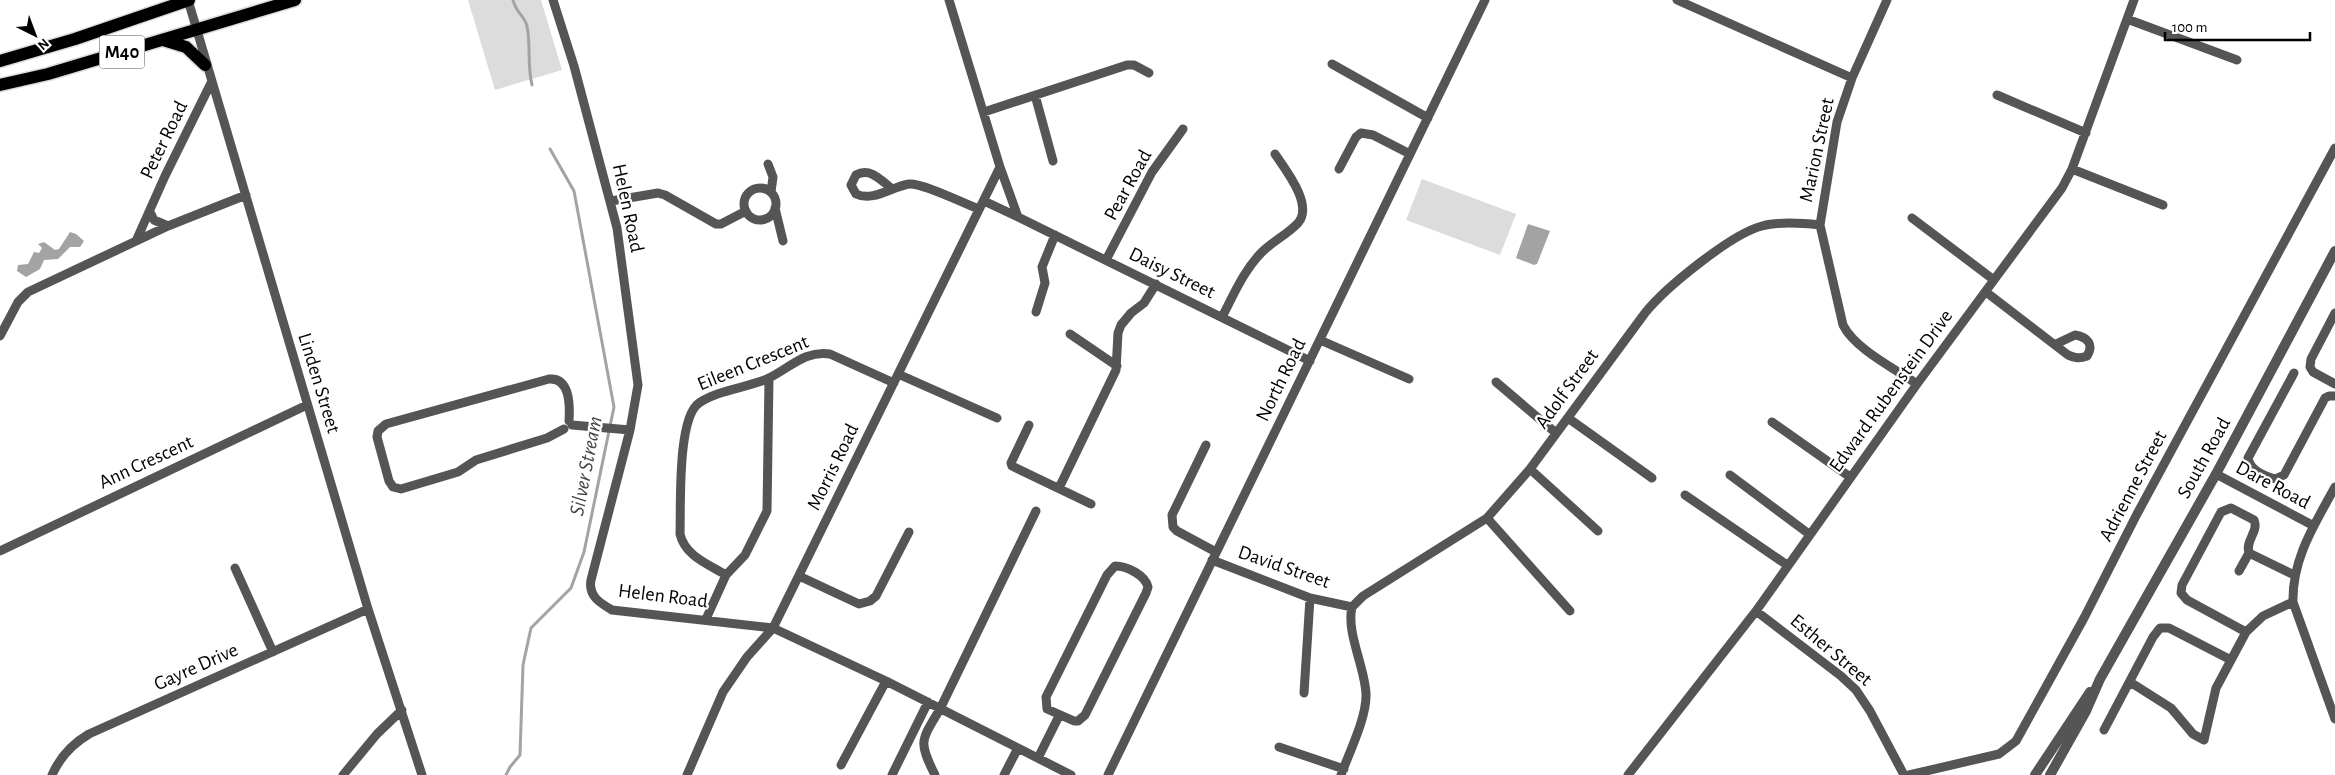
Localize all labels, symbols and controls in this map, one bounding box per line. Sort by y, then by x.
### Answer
north arrow [10,10,60,60]
scale bar [2165,10,2310,42]
text: 100 m [2172,20,2207,35]
text: N [35,35,51,52]
road number: M40 [100,36,144,68]
street label: Marion Street [1796,95,1838,204]
street label: Peter Road [137,98,191,182]
street label: Pear Road [1100,146,1156,224]
street label: Helen Road [609,162,647,254]
street label: Daisy Street [1126,244,1219,303]
street label: Edward Rubenstein Drive [1826,306,1956,476]
street label: Linden Street [294,330,344,436]
street label: Eileen Crescent [694,331,812,394]
street label: North Road [1252,336,1310,424]
street label: Adolf Street [1532,345,1603,432]
street label: South Road [2174,414,2234,502]
water label: Silver Stream [566,415,606,517]
street label: Morris Road [804,421,862,513]
street label: Adrienne Street [2096,427,2171,545]
street label: Ann Crescent [96,431,197,493]
street label: Dare Road [2233,457,2313,513]
street label: David Street [1235,542,1333,592]
street label: Helen Road [617,581,709,611]
street label: Esther Street [1786,610,1876,690]
street label: Gayre Drive [151,640,241,694]

